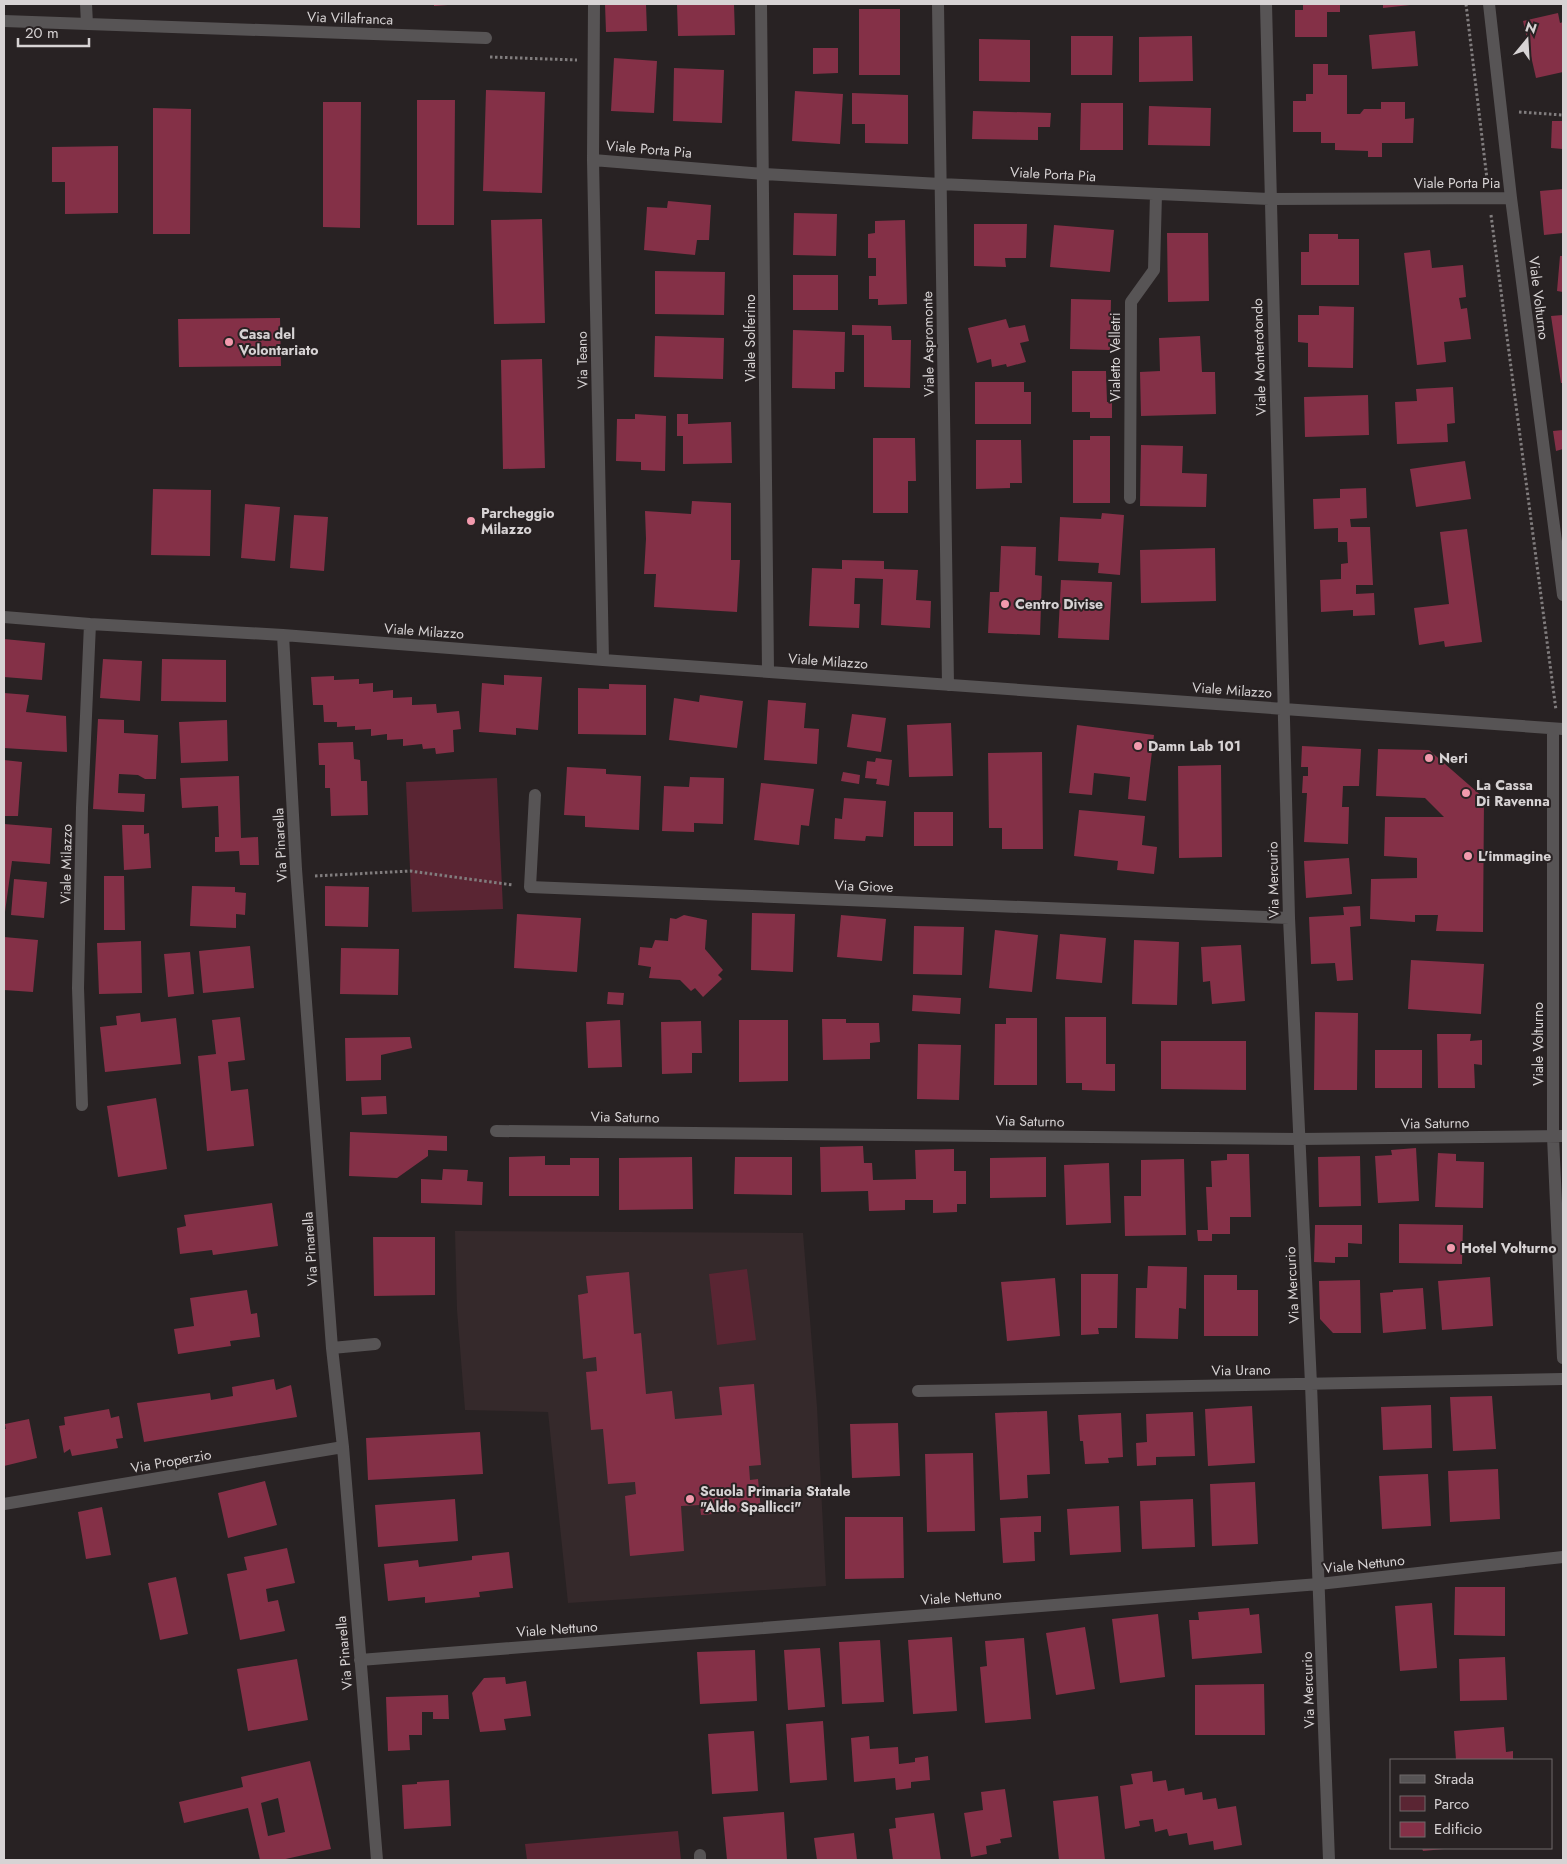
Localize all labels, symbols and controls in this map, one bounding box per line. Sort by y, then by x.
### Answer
street label: Via Villafranca [307,7,393,29]
scale bar [18,15,89,47]
north arrow [1502,15,1552,65]
text: N [1523,16,1539,39]
text: 20 m [25,22,59,44]
street label: Viale Porta Pia [605,135,693,163]
street label: Viale Porta Pia [1009,162,1097,186]
street label: Viale Porta Pia [1414,173,1500,193]
street label: Viale Volturno [1524,255,1554,341]
street label: Viale Aspromonte [917,291,939,397]
street label: Viale Solferino [740,294,760,382]
street label: Viale Monterotondo [1247,298,1271,416]
street label: Vialetto Velletri [1105,312,1125,402]
place label: Casa del Volontariato [238,324,318,360]
street label: Via Teano [571,331,593,389]
marker: Casa del Volontariato [223,336,235,348]
place label: Parcheggio Milazzo [481,503,555,539]
marker: Parcheggio Milazzo [465,515,477,527]
place label: Centro Divise [1015,594,1103,614]
marker: Centro Divise [999,598,1011,610]
street label: Viale Milazzo [383,618,465,644]
street label: Viale Milazzo [787,648,869,674]
street label: Viale Milazzo [1191,677,1273,703]
place label: Damn Lab 101 [1148,736,1241,756]
marker: Damn Lab 101 [1132,740,1144,752]
place label: Neri [1439,748,1468,768]
marker: Neri [1423,752,1435,764]
place label: La Cassa Di Ravenna [1476,775,1550,811]
marker: La Cassa Di Ravenna [1460,787,1472,799]
street label: Via Pinarella [268,807,292,883]
street label: Viale Milazzo [55,824,77,904]
street label: Via Mercurio [1262,841,1284,919]
place label: L'immagine [1478,846,1551,866]
marker: L'immagine [1462,850,1474,862]
street label: Via Giove [834,875,894,897]
street label: Viale Volturno [1528,1002,1548,1086]
street label: Via Saturno [590,1106,660,1128]
street label: Via Saturno [995,1110,1065,1132]
street label: Via Saturno [1400,1112,1470,1134]
street label: Via Pinarella [297,1211,323,1287]
place label: Hotel Volturno [1461,1238,1557,1258]
marker: Hotel Volturno [1445,1242,1457,1254]
street label: Via Mercurio [1280,1246,1304,1324]
street label: Via Urano [1211,1359,1271,1381]
street label: Via Properzio [129,1444,213,1478]
place label: Scuola Primaria Statale "Aldo Spallicci" [700,1481,851,1517]
marker: Scuola Primaria Statale "Aldo Spallicci" [684,1493,696,1505]
street label: Viale Nettuno [1322,1550,1406,1578]
street label: Viale Nettuno [920,1584,1003,1610]
street label: Via Pinarella [331,1615,357,1691]
street label: Viale Nettuno [516,1616,599,1642]
street label: Via Mercurio [1297,1651,1319,1729]
legend [1390,1759,1552,1849]
text: Strada [1434,1768,1474,1790]
text: Parco [1434,1793,1469,1815]
text: Edificio [1434,1818,1482,1840]

